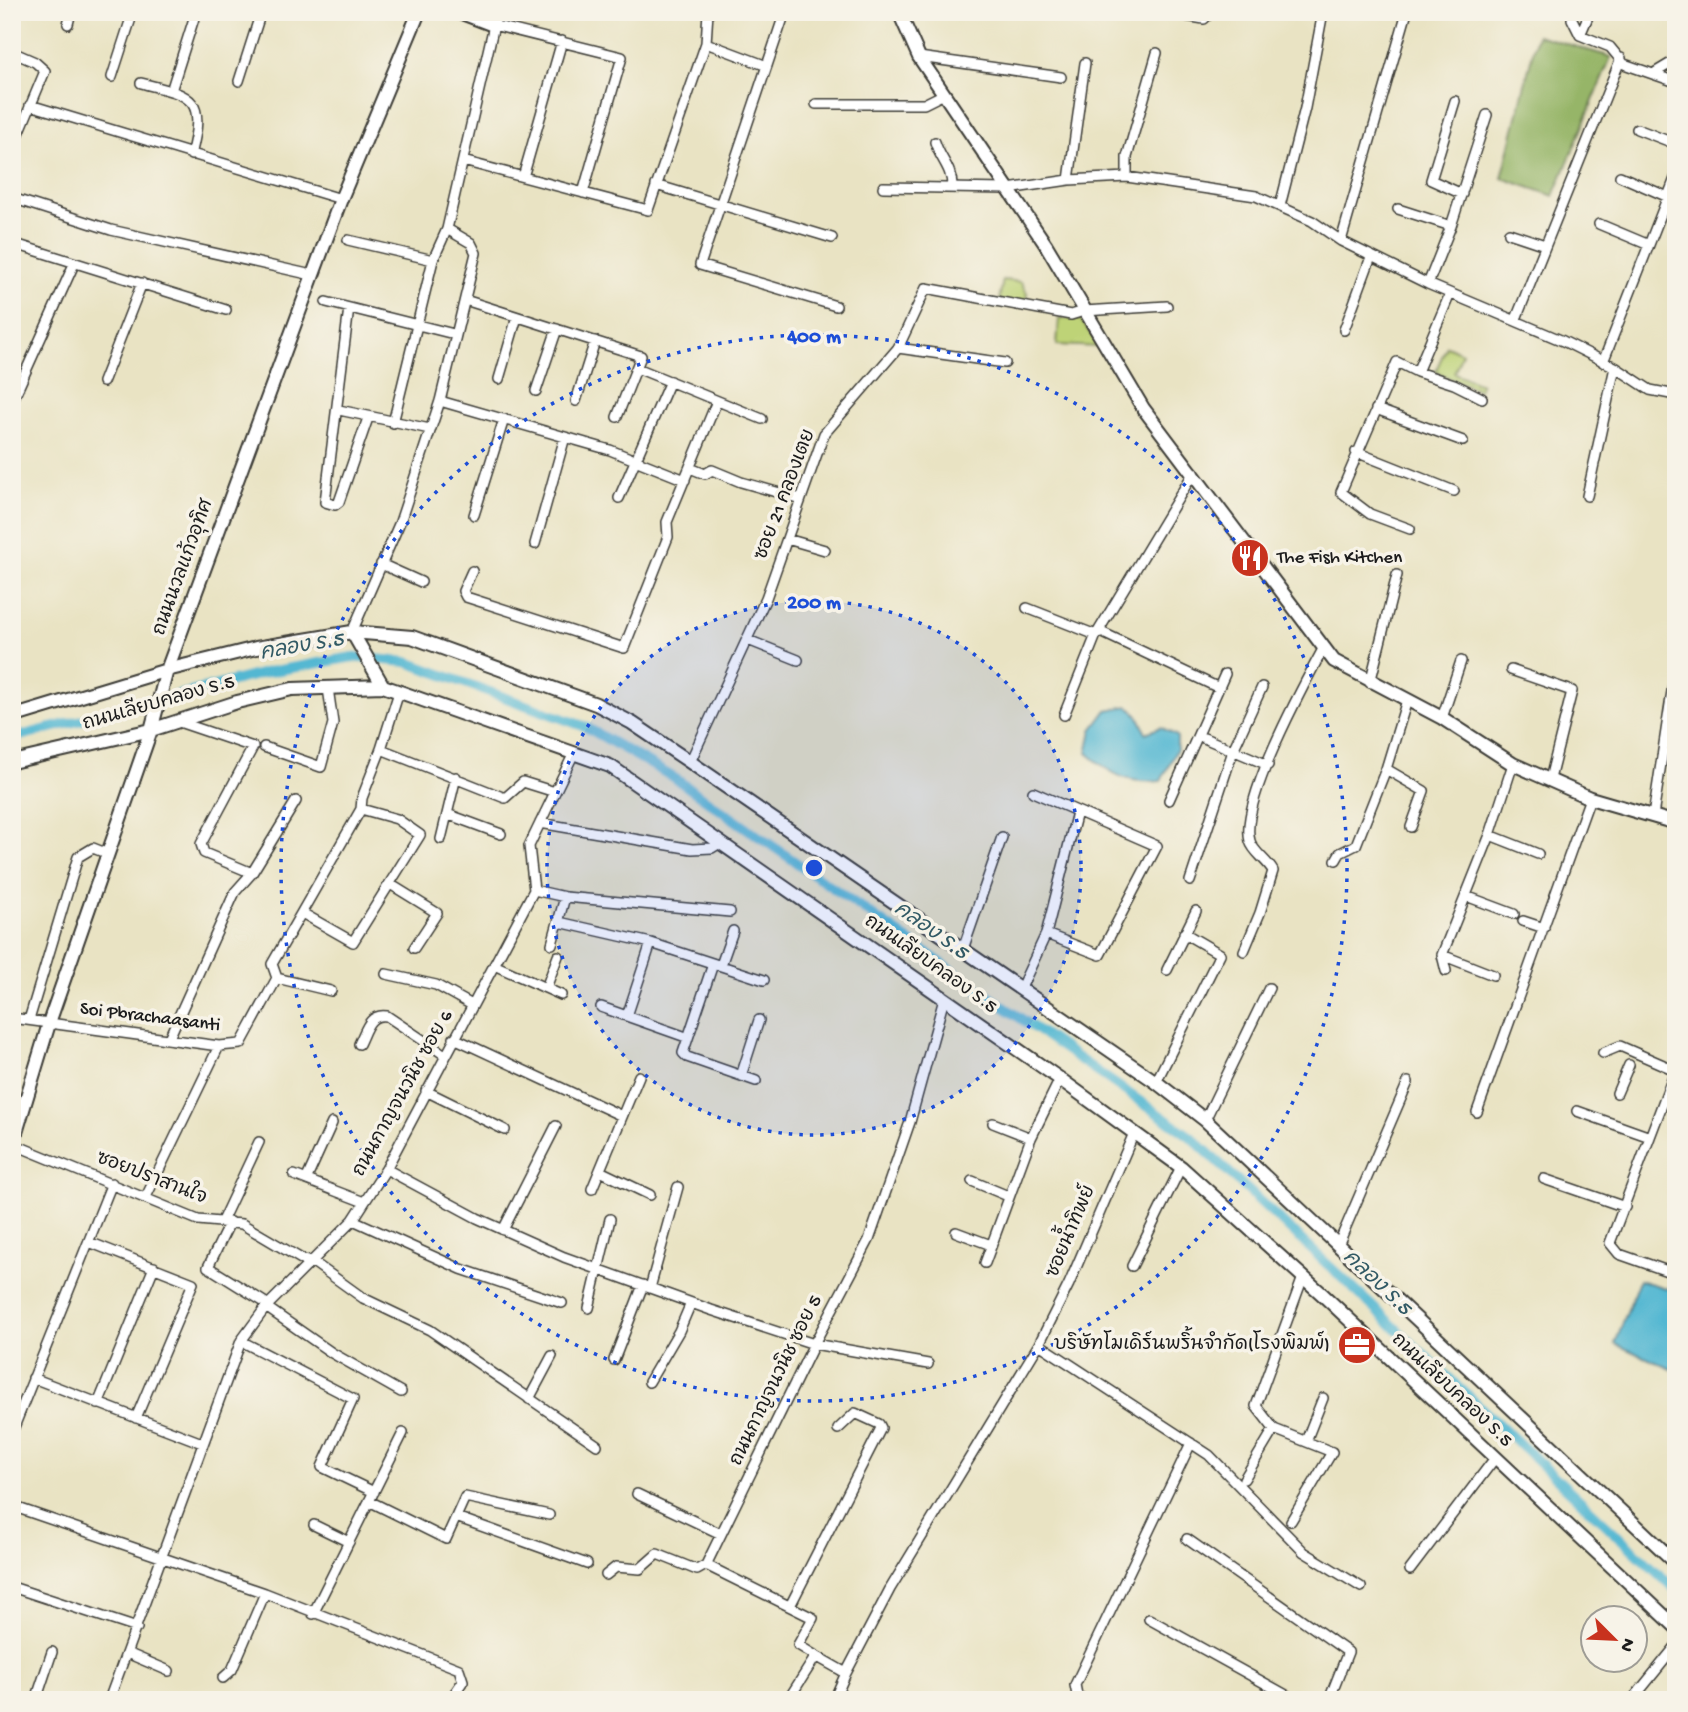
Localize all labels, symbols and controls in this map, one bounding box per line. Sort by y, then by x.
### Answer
text: 400 m [786,326,841,351]
street label: ซอย 21 คลองเตย [750,426,822,564]
street label: ถนนนวลแก้วอุทิศ [146,494,220,639]
restaurant icon: The Fish Kitchen [1229,537,1271,579]
place label: The Fish Kitchen [1276,547,1402,570]
text: 200 m [787,592,841,617]
water label: คลอง ร.5 [258,628,348,668]
street label: ถนนเลียบคลอง ร.5 [80,668,238,737]
centre of rings [802,856,826,880]
water label: คลอง ร.5 [888,898,973,967]
street label: ถนนเลียบคลอง ร.5 [859,908,1003,1019]
street label: Soi Pbrachaasanti [78,998,222,1038]
street label: ถนนกาญจนวนิช ซอย 6 [347,1006,459,1181]
street label: ซอยปราสานใจ [93,1144,211,1211]
street label: ซอยน้ำทิพย์ [1035,1179,1102,1282]
water label: คลอง ร.5 [1337,1246,1417,1323]
street label: ถนนกาญจนวนิช ซอย 5 [724,1291,828,1470]
office icon: บริษัทโมเดิร์นพริ้นจำกัด(โรงพิมพ์) [1336,1324,1378,1366]
place label: บริษัทโมเดิร์นพริ้นจำกัด(โรงพิมพ์) [1054,1326,1330,1357]
street label: ถนนเลียบคลอง ร.5 [1386,1327,1518,1453]
north arrow [1580,1604,1650,1674]
text: N [1613,1634,1639,1655]

